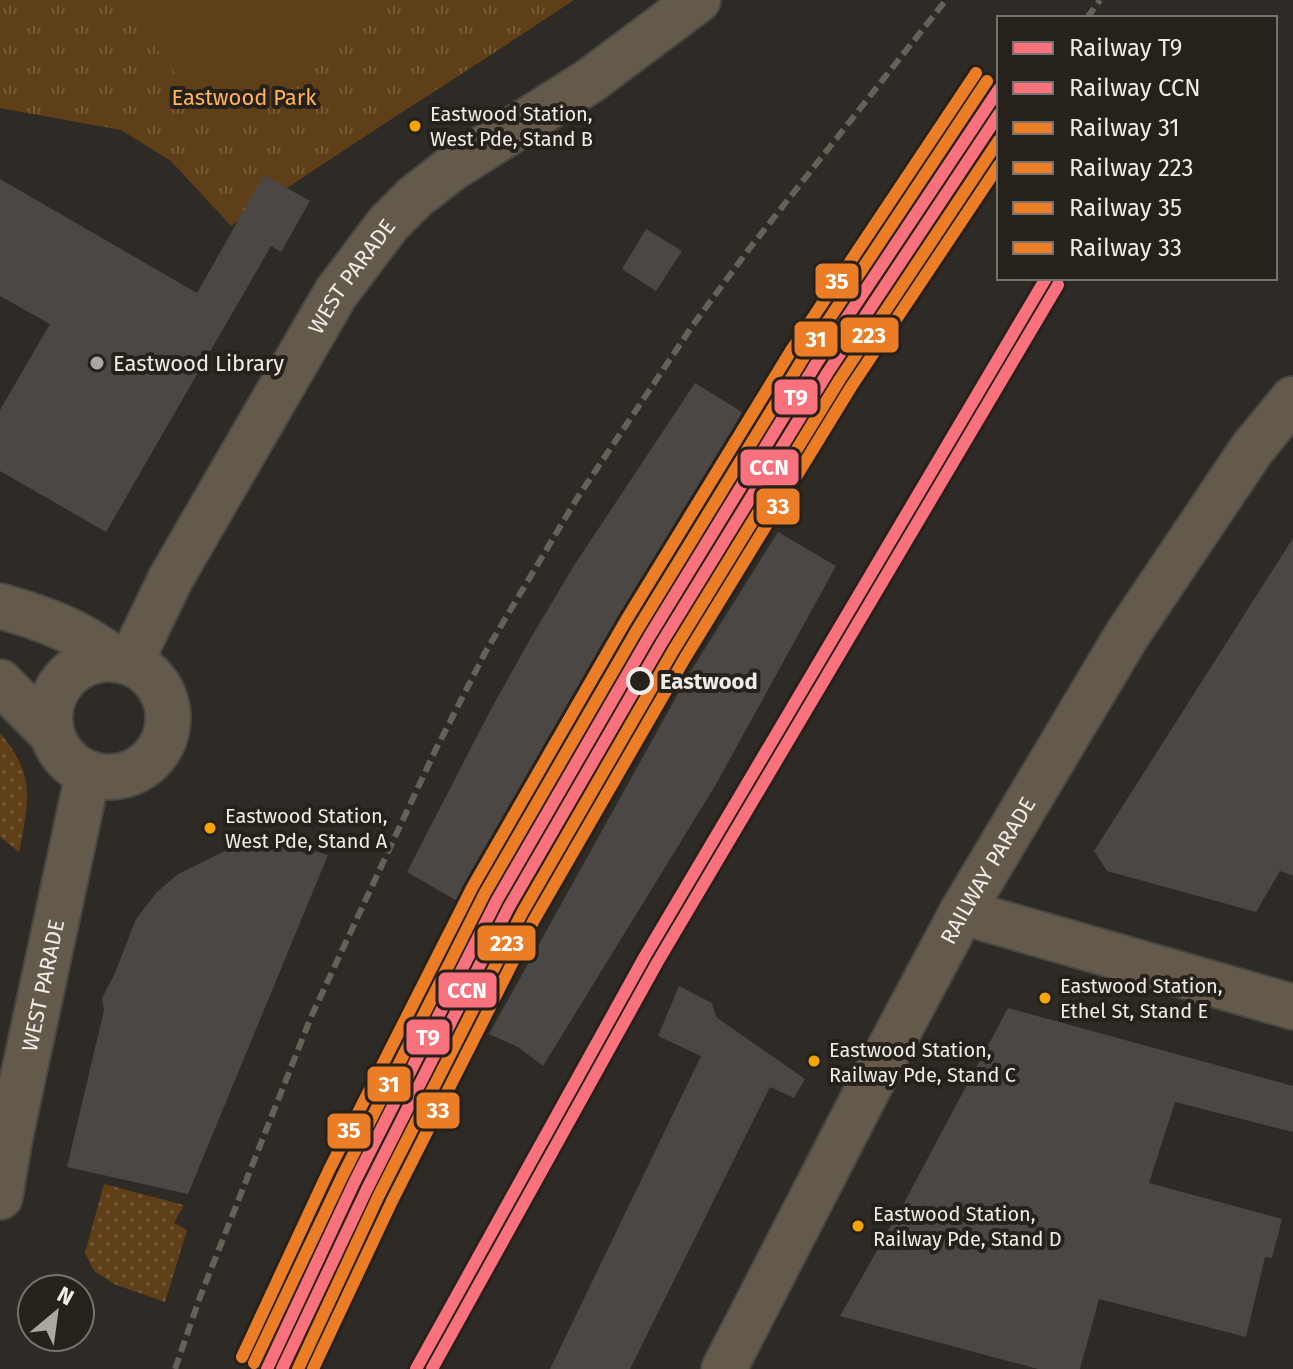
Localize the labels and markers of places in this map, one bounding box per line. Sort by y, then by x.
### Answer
place label: Eastwood Station, West Pde, Stand B [430,102,593,151]
marker: Eastwood Station, West Pde, Stand B [407,118,423,134]
place label: Eastwood Library [113,350,284,377]
marker: Eastwood Library [88,354,106,372]
marker: Eastwood [627,668,653,694]
place label: Eastwood [660,668,758,695]
place label: Eastwood Station, West Pde, Stand A [225,804,388,853]
marker: Eastwood Station, West Pde, Stand A [202,820,218,836]
place label: Eastwood Station, Ethel St, Stand E [1060,974,1223,1023]
marker: Eastwood Station, Ethel St, Stand E [1037,990,1053,1006]
place label: Eastwood Station, Railway Pde, Stand C [829,1038,1016,1087]
marker: Eastwood Station, Railway Pde, Stand C [806,1053,822,1069]
place label: Eastwood Station, Railway Pde, Stand D [873,1202,1062,1251]
marker: Eastwood Station, Railway Pde, Stand D [850,1218,866,1234]

